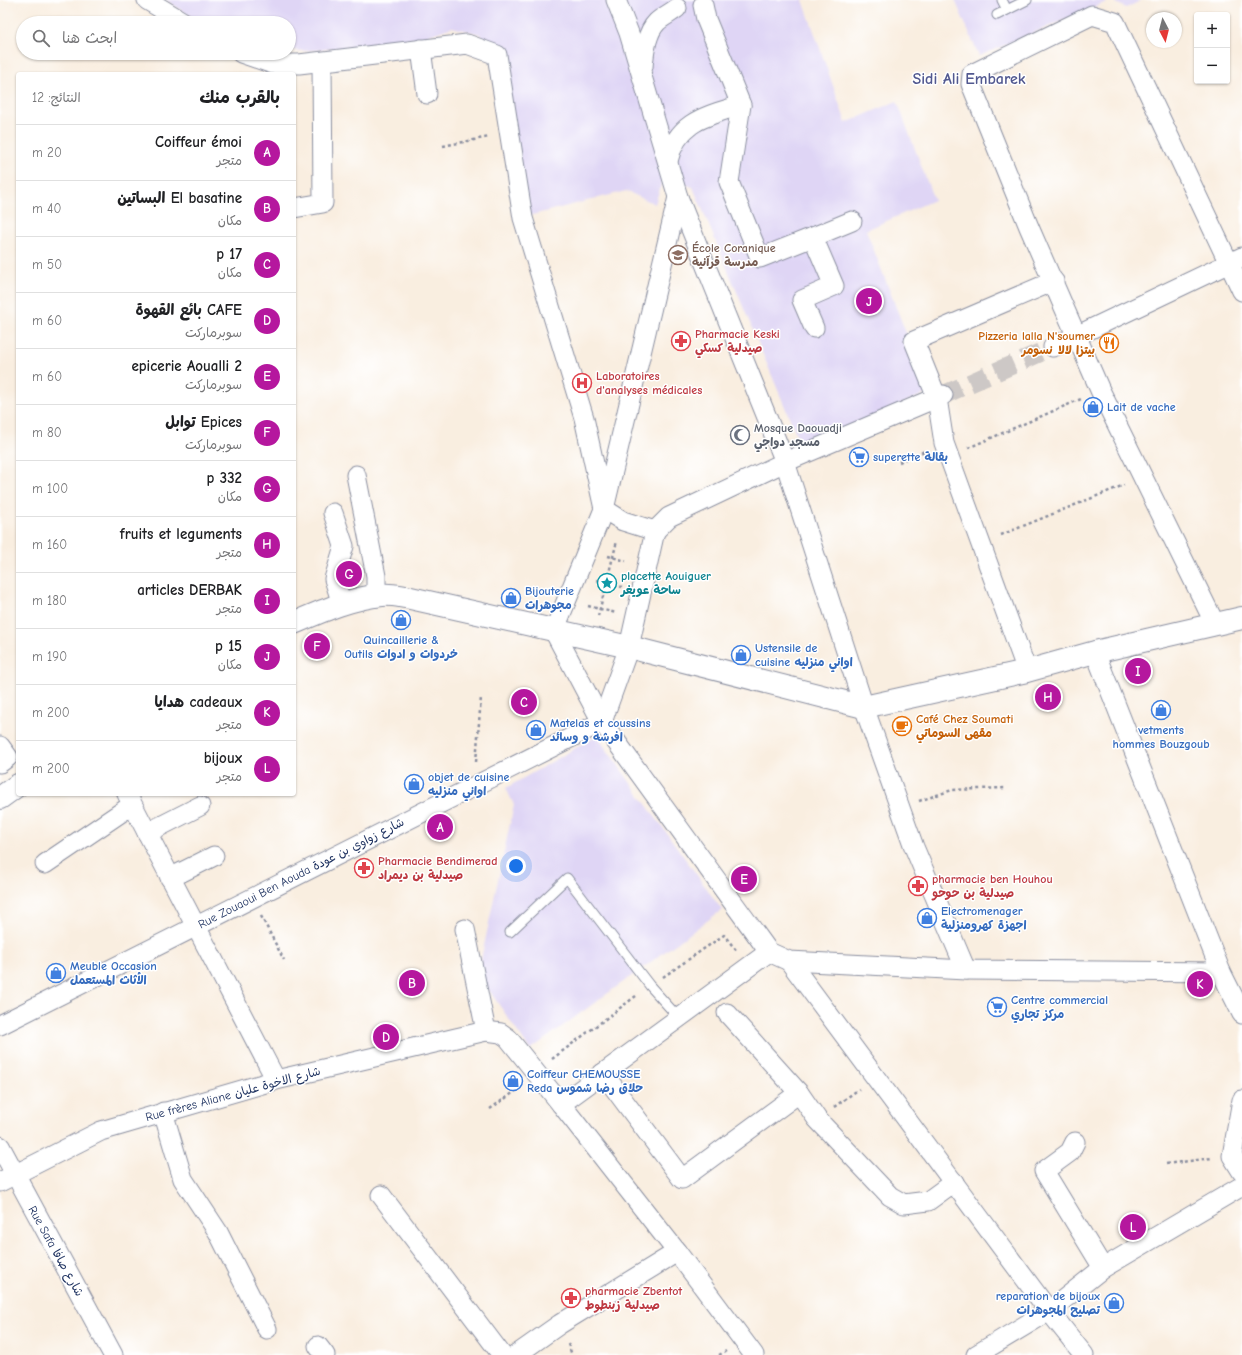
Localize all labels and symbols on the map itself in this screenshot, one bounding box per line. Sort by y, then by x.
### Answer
north arrow [1146,12,1182,48]
district label: Sidi Ali Embarek [912,70,1026,88]
place label: École Coranique مدرسة قرآنية [692,241,776,269]
school or university icon: École Coranique مدرسة قرآنية [667,244,689,266]
pin: J [856,286,882,316]
place label: Pharmacie Keski صيدلية كسكي [695,327,780,359]
place label: Pizzeria lalla N'soumer بيتزا لالا نسومر [978,329,1095,358]
pharmacy icon: Pharmacie Keski صيدلية كسكي [670,330,692,352]
restaurant icon: Pizzeria lalla N'soumer بيتزا لالا نسومر [1098,332,1120,354]
place label: Laboratoires d'analyses médicales [596,369,702,397]
hospital icon: Laboratoires d'analyses médicales [571,372,593,394]
shop icon: Lait de vache [1082,396,1104,418]
place label: Lait de vache [1107,400,1176,414]
place label: Mosque Daouadji مسجد دواجي [754,421,842,453]
mosque icon: Mosque Daouadji مسجد دواجي [729,424,751,446]
supermarket icon: superette بقالة [848,446,870,468]
place label: superette بقالة [873,450,948,464]
pin: G [336,559,362,589]
place label: placette Aouiguer ساحة عويغر [620,569,711,598]
place icon: placette Aouiguer ساحة عويغر [596,572,618,594]
place label: Bijouterie مجوهرات [525,584,574,613]
shop icon: Bijouterie مجوهرات [500,587,522,609]
shop icon: Quincaillerie & Outils خردوات و ادوات [390,609,412,631]
pin: F [304,631,330,661]
place label: Quincaillerie & Outils خردوات و ادوات [344,633,458,661]
place label: Ustensile de cuisine اواني منزليه [755,641,853,673]
shop icon: Ustensile de cuisine اواني منزليه [730,644,752,666]
pin: I [1125,656,1151,686]
pin: H [1035,682,1061,712]
pin: C [511,687,537,717]
shop icon: vetments hommes Bouzgoub [1150,699,1172,721]
place label: Café Chez Soumati مقهى السوماتي [916,712,1013,744]
cafe icon: Café Chez Soumati مقهى السوماتي [891,715,913,737]
place label: Matelas et coussins افرشة و وسائد [550,716,651,744]
shop icon: Matelas et coussins افرشة و وسائد [525,719,547,741]
place label: vetments hommes Bouzgoub [1113,723,1209,751]
place label: objet de cuisine اواني منزليه [428,770,509,802]
shop icon: objet de cuisine اواني منزليه [403,773,425,795]
pin: A [427,812,453,842]
street label: Rue Zouaoui Ben Aouda شارع زواوي بن عودة [196,815,407,933]
place label: Pharmacie Bendimerad صيدلية بن ديمراد [378,854,497,882]
your location [506,856,526,876]
pharmacy icon: Pharmacie Bendimerad صيدلية بن ديمراد [353,857,375,879]
pin: E [731,864,757,894]
place label: pharmacie ben Houhou صيدلية بن حوحو [931,872,1053,901]
pharmacy icon: pharmacie ben Houhou صيدلية بن حوحو [907,875,929,897]
place label: Electromenager اجهزة كهرومنزلية [941,904,1027,932]
shop icon: Electromenager اجهزة كهرومنزلية [916,907,938,929]
place label: Meuble Occasion الأثاث المستعمل [70,959,157,987]
shop icon: Meuble Occasion الأثاث المستعمل [45,962,67,984]
pin: B [399,968,425,998]
pin: K [1187,969,1213,999]
place label: Centre commercial مركز تجاري [1011,993,1108,1023]
supermarket icon: Centre commercial مركز تجاري [986,996,1008,1018]
pin: D [373,1022,399,1052]
street label: Rue frères Aliane شارع الاخوة عليان [144,1064,323,1126]
place label: Coiffeur CHEMOUSSE Reda حلاق رضا شموس [527,1067,643,1096]
shop icon: Coiffeur CHEMOUSSE Reda حلاق رضا شموس [502,1070,524,1092]
street label: Rue Safa شارع صافا [24,1203,87,1300]
pin: L [1120,1212,1146,1242]
place label: pharmacie Zbentot صيدلية زبنطوط [585,1284,683,1313]
pharmacy icon: pharmacie Zbentot صيدلية زبنطوط [560,1287,582,1309]
place label: reparation de bijoux تصليح المجوهرات [996,1289,1101,1318]
shop icon: reparation de bijoux تصليح المجوهرات [1103,1292,1125,1314]

